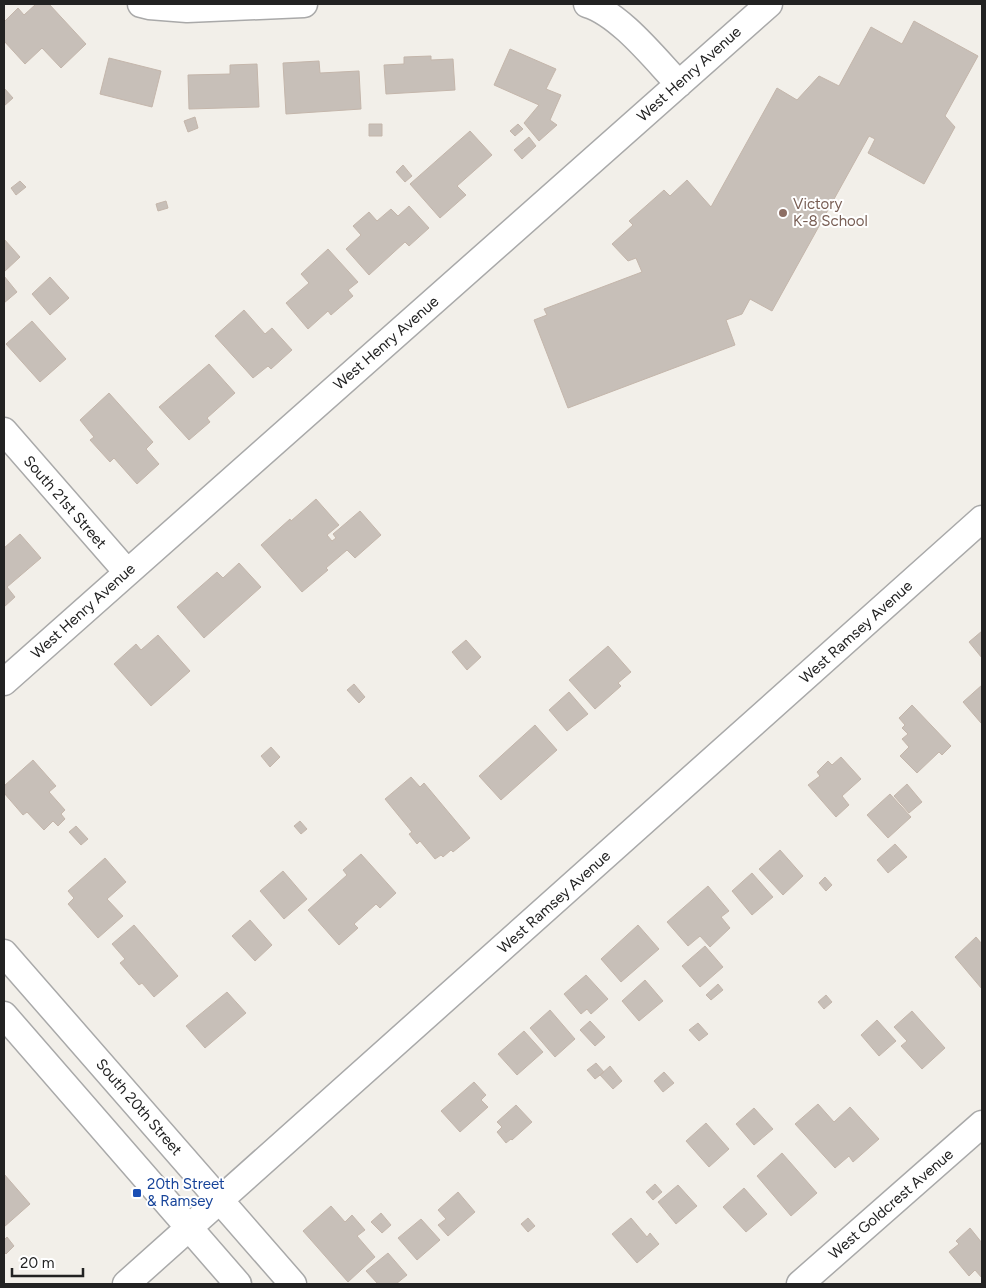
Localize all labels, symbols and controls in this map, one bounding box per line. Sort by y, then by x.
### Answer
street label: West Henry Avenue [633,23,745,125]
place label: Victory K-8 School [793,195,868,230]
marker: Victory K-8 School [777,207,789,219]
street label: West Henry Avenue [330,292,442,394]
street label: South 21st Street [20,452,110,552]
street label: West Henry Avenue [27,560,139,662]
street label: West Ramsey Avenue [796,577,916,687]
street label: West Ramsey Avenue [494,847,614,957]
street label: South 20th Street [92,1055,186,1159]
street label: West Goldcrest Avenue [825,1145,957,1263]
place label: 20th Street & Ramsey [147,1175,225,1210]
marker: 20th Street & Ramsey [131,1187,143,1199]
scale bar [12,1246,84,1278]
text: 20 m [20,1254,54,1272]

